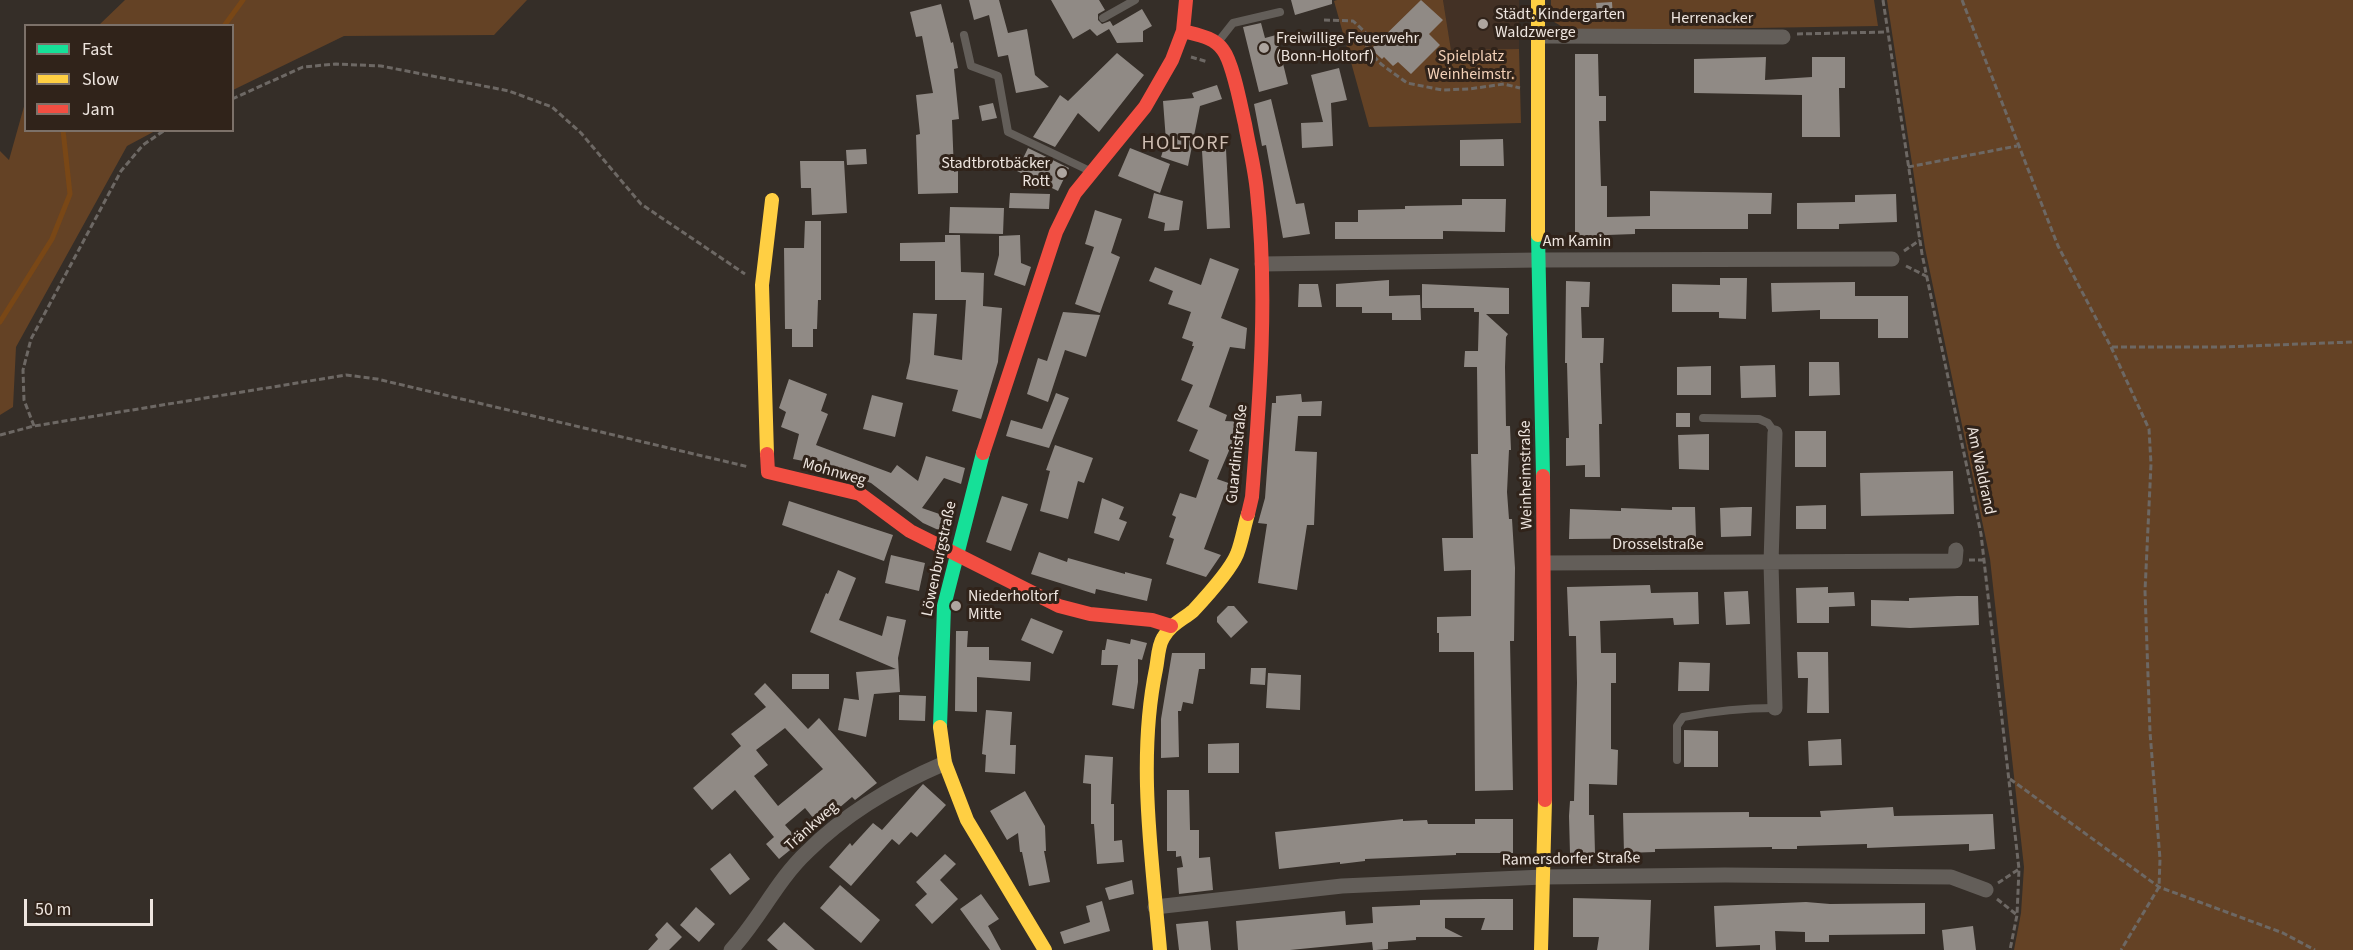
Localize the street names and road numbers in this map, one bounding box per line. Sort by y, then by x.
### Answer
street label: Herrenacker [1671,9,1753,29]
street label: Am Kamin [1543,232,1611,252]
street label: Guardinistraße [1223,403,1253,505]
street label: Weinheimstraße [1516,420,1538,530]
street label: Am Waldrand [1961,425,1999,517]
street label: Mohnweg [800,455,868,491]
street label: Löwenburgstraße [918,500,962,618]
street label: Drosselstraße [1612,535,1704,555]
street label: Tränkweg [781,798,843,856]
street label: Ramersdorfer Straße [1501,849,1641,871]

